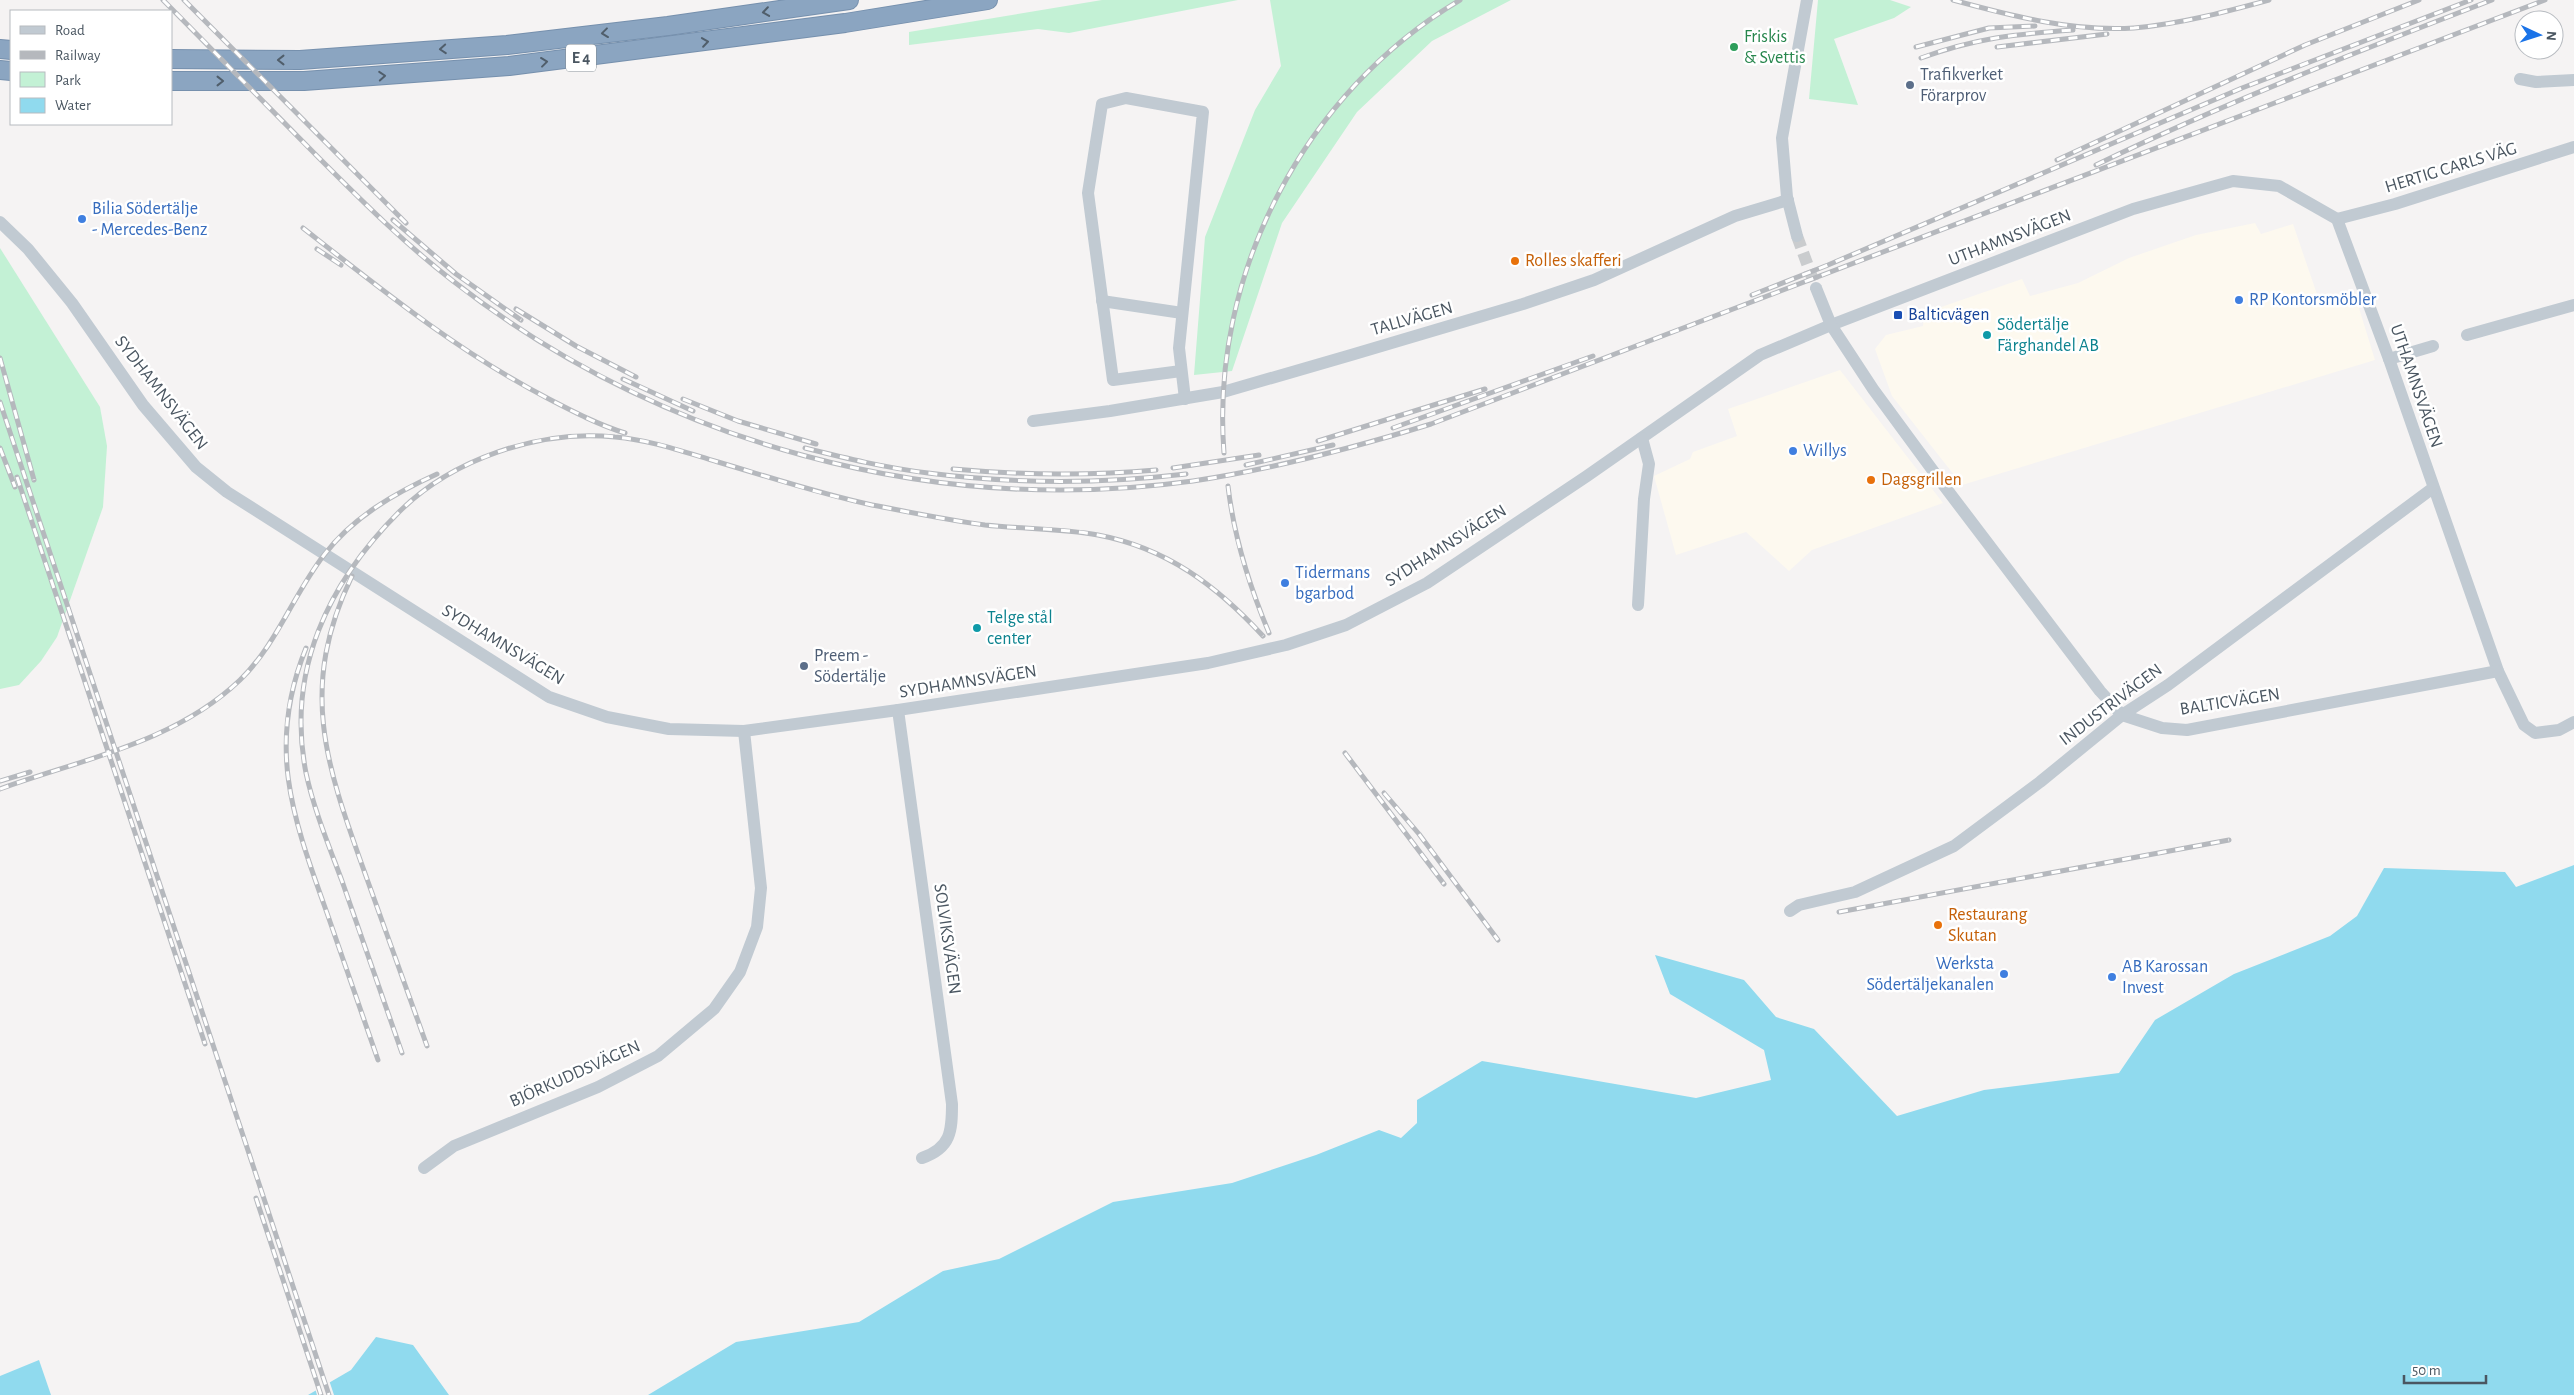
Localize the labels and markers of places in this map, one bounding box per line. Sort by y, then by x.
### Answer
place label: Friskis & Svettis [1744,28,1806,67]
marker: Friskis & Svettis [1728,41,1740,53]
place label: Trafikverket Förarprov [1920,66,2003,105]
marker: Trafikverket Förarprov [1904,79,1916,91]
place label: Bilia Södertälje - Mercedes-Benz [92,200,207,239]
marker: Bilia Södertälje - Mercedes-Benz [76,213,88,225]
place label: Rolles skafferi [1525,252,1622,270]
marker: Rolles skafferi [1509,255,1521,267]
place label: RP Kontorsmöbler [2249,291,2377,309]
marker: RP Kontorsmöbler [2233,294,2245,306]
place label: Balticvägen [1908,306,1989,324]
marker: Balticvägen [1892,309,1904,321]
place label: Södertälje Färghandel AB [1997,316,2099,355]
marker: Södertälje Färghandel AB [1981,329,1993,341]
place label: Willys [1803,442,1847,460]
marker: Willys [1787,445,1799,457]
place label: Dagsgrillen [1881,471,1962,489]
marker: Dagsgrillen [1865,474,1877,486]
place label: Tidermans bgarbod [1295,564,1370,603]
marker: Tidermans bgarbod [1279,577,1291,589]
place label: Telge stål center [987,609,1053,648]
marker: Telge stål center [971,622,983,634]
place label: Preem - Södertälje [814,647,886,686]
marker: Preem - Södertälje [798,660,810,672]
place label: Restaurang Skutan [1948,906,2027,945]
marker: Restaurang Skutan [1932,919,1944,931]
place label: Werksta Södertäljekanalen [1866,955,1994,994]
place label: AB Karossan Invest [2122,958,2208,997]
marker: Werksta Södertäljekanalen [1998,968,2010,980]
marker: AB Karossan Invest [2106,971,2118,983]

